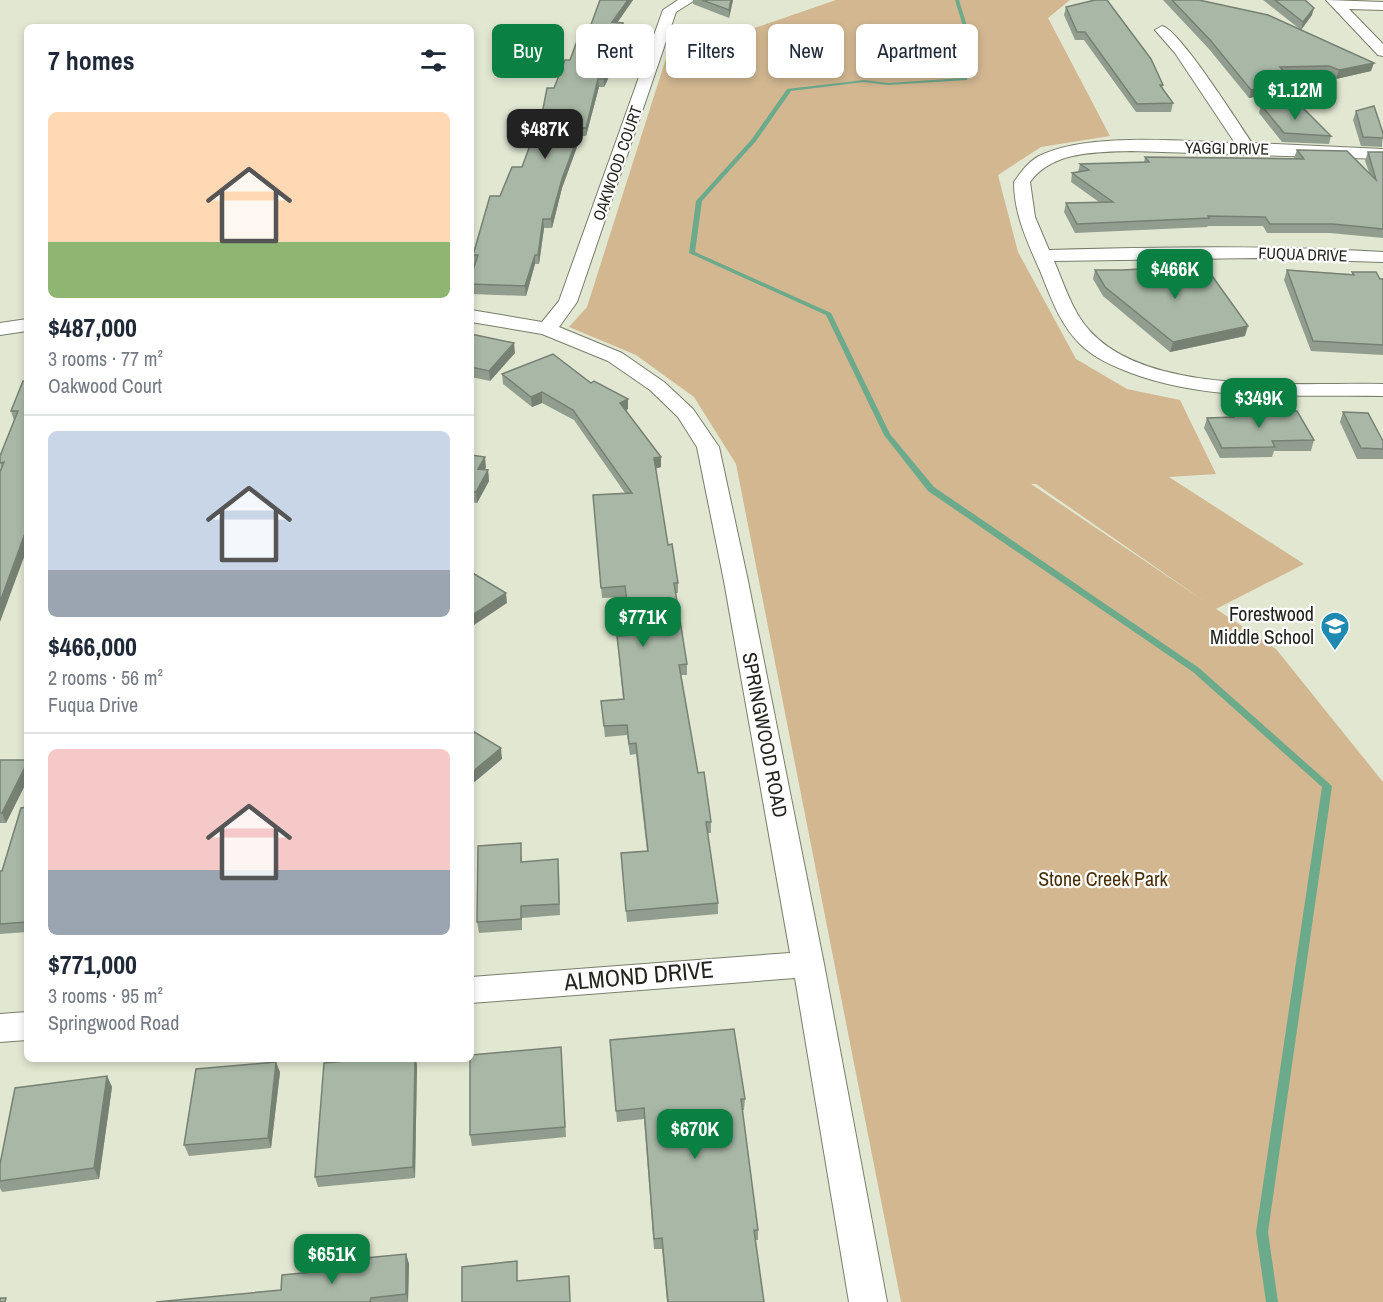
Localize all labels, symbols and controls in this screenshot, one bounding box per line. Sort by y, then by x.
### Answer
chip: Buy [492,24,564,78]
chip: Rent [576,24,654,78]
chip: Filters [666,24,756,78]
chip: New [768,24,844,78]
chip: Apartment [856,24,978,78]
text: 7 homes [48,43,135,78]
icon: filters [417,44,450,77]
pin: $1.12M [1246,70,1344,121]
text: $1.12M [1268,76,1322,103]
street label: OAKWOOD COURT [587,103,647,223]
pin: $487K [503,109,587,160]
text: $487K [521,115,569,142]
street label: YAGGI DRIVE [1185,136,1269,160]
icon: home [195,151,303,259]
street label: FUQUA DRIVE [1258,241,1348,267]
pin: $466K [1133,249,1217,300]
text: $466K [1151,255,1199,282]
text: $487,000 [48,310,137,345]
text: 3 rooms · 77 m² [48,345,163,372]
text: Oakwood Court [48,372,162,399]
pin: $349K [1217,378,1301,429]
text: $349K [1235,384,1283,411]
icon: home [195,470,303,578]
pin: $771K [601,597,685,648]
place label: Forestwood Middle School [1210,600,1314,650]
text: $771K [619,603,667,630]
school or university icon: Forestwood Middle School [1319,610,1351,652]
text: $466,000 [48,629,137,664]
street label: SPRINGWOOD ROAD [736,650,795,820]
text: 2 rooms · 56 m² [48,664,163,691]
text: Fuqua Drive [48,691,138,718]
icon: home [195,788,303,896]
park label: Stone Creek Park [1038,865,1169,892]
text: $771,000 [48,947,137,982]
street label: ALMOND DRIVE [562,953,715,998]
text: 3 rooms · 95 m² [48,982,163,1009]
text: Springwood Road [48,1009,179,1036]
pin: $670K [653,1109,737,1160]
text: $670K [671,1115,719,1142]
pin: $651K [290,1234,374,1285]
text: $651K [308,1240,356,1267]

